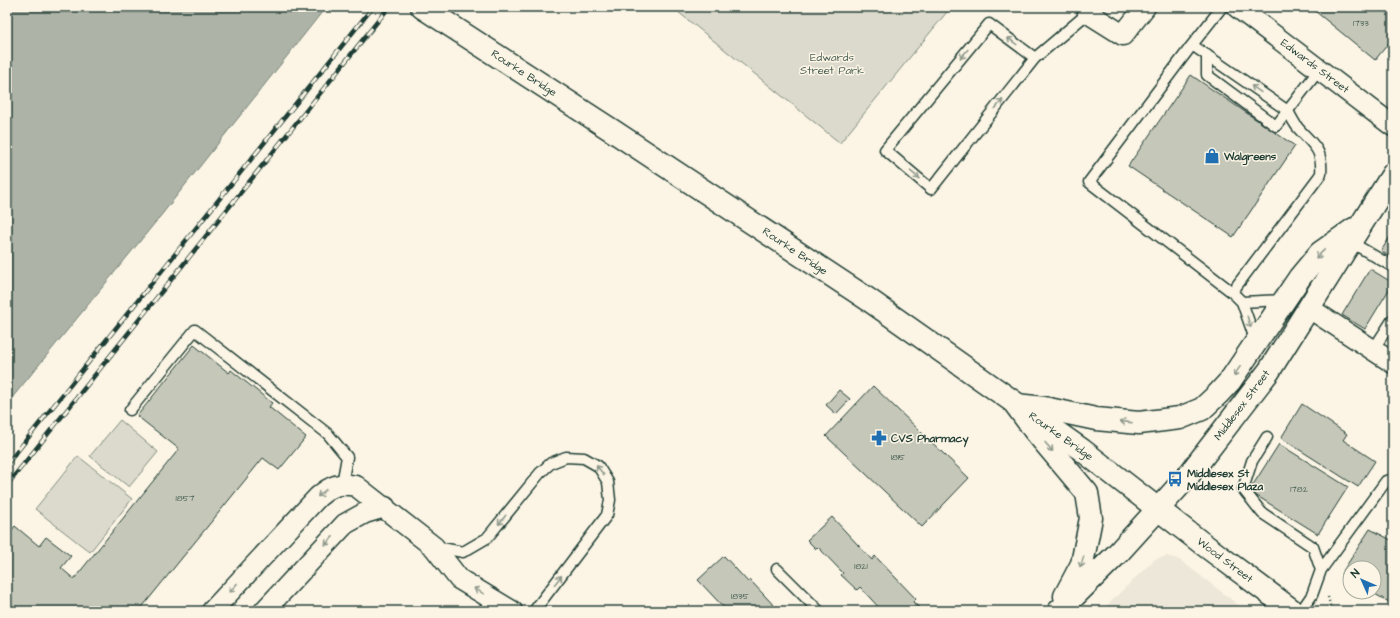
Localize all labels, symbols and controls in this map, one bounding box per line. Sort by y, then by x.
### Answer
house number: 1733 [1353,17,1369,30]
street label: Edwards Street [1278,35,1353,97]
one-way arrow [1007,37,1018,45]
street label: Rourke Bridge [488,46,560,101]
one-way arrow [960,49,969,60]
park label: Edwards Street Park [800,50,864,78]
one-way arrow [1251,85,1262,93]
one-way arrow [995,98,1003,109]
shop icon: Walgreens [1203,147,1221,165]
place label: Walgreens [1223,149,1277,166]
one-way arrow [909,171,920,180]
street label: Rourke Bridge [759,224,831,279]
one-way arrow [1315,249,1325,259]
one-way arrow [1246,316,1254,328]
one-way arrow [1233,365,1241,376]
street label: Middlesex Street [1211,366,1274,443]
street label: Rourke Bridge [1025,408,1096,465]
one-way arrow [1120,418,1133,426]
pharmacy icon: CVS Pharmacy [870,429,888,447]
place label: CVS Pharmacy [891,431,969,448]
one-way arrow [1044,441,1053,451]
house number: 1815 [891,451,906,464]
one-way arrow [595,465,604,475]
place label: Middlesex St Middlesex Plaza [1187,466,1264,494]
bus stop icon: Middlesex St Middlesex Plaza [1166,470,1184,488]
house number: 1782 [1290,483,1309,496]
one-way arrow [316,489,327,498]
house number: 1857 [176,492,195,505]
one-way arrow [497,515,506,525]
street label: Wood Street [1194,534,1257,586]
one-way arrow [324,536,333,547]
one-way arrow [1078,555,1085,568]
house number: 1821 [854,560,868,573]
north arrow [1342,560,1382,600]
text: N [1348,565,1363,581]
one-way arrow [554,575,562,586]
one-way arrow [228,583,238,593]
one-way arrow [474,587,485,595]
house number: 1835 [731,590,750,603]

